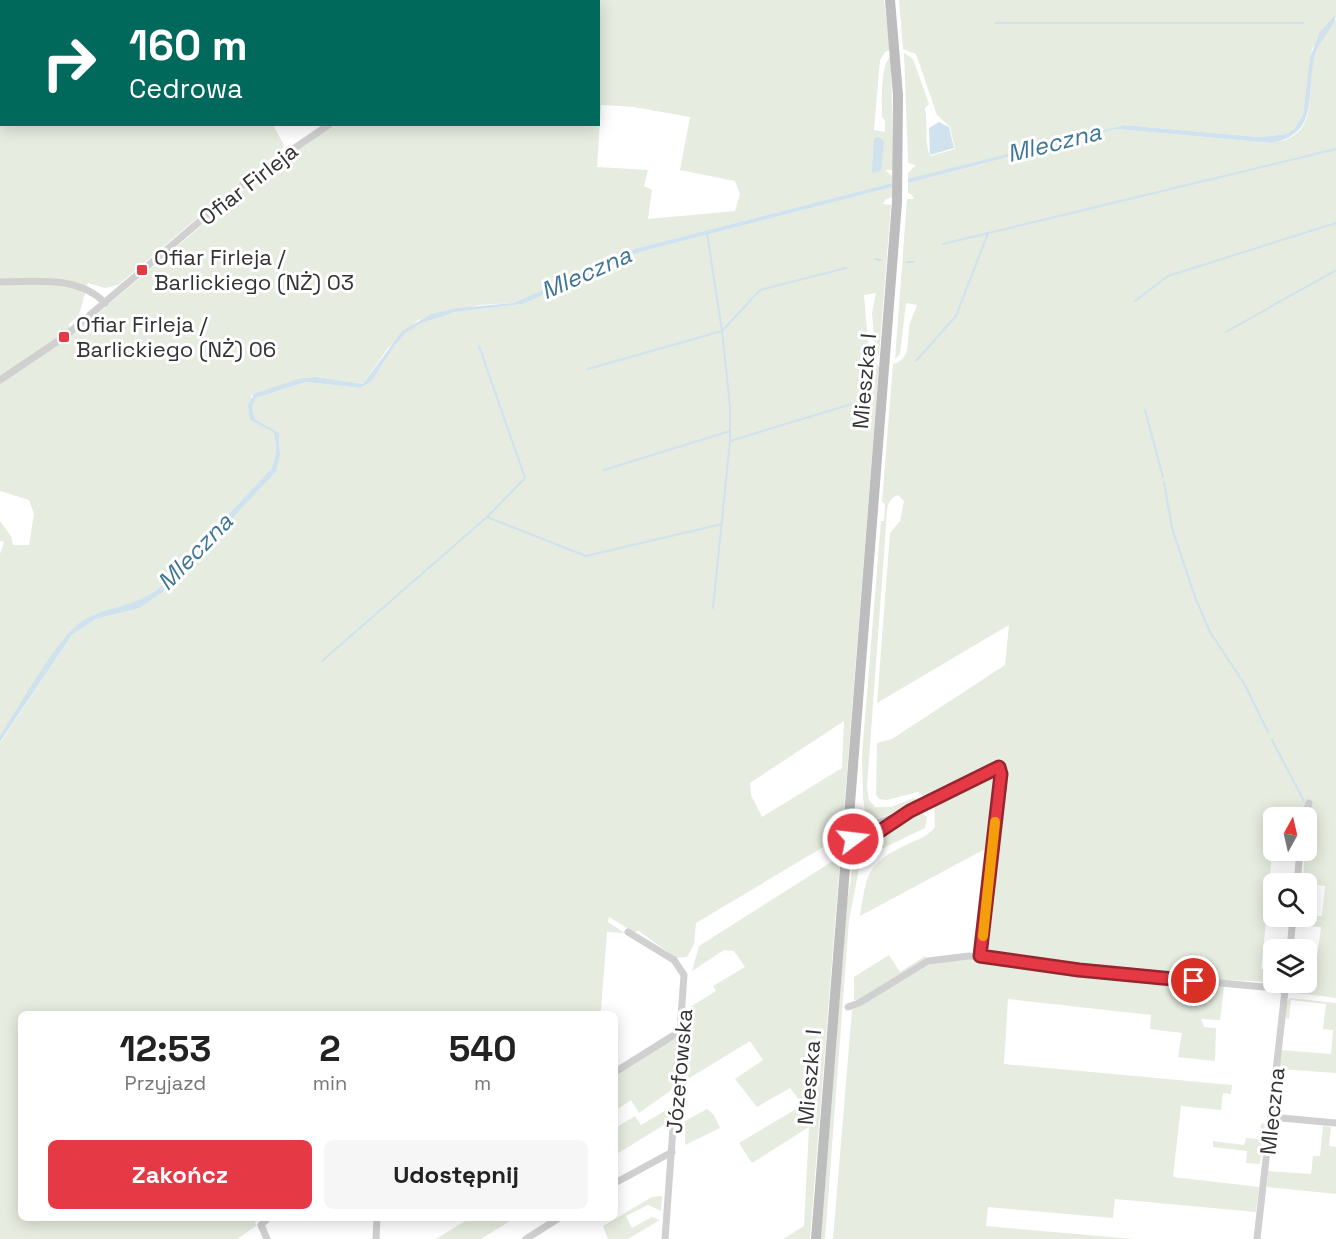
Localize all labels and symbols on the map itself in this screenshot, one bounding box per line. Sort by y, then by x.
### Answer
water label: Mleczna [1004,116,1104,169]
street label: Ofiar Firleja [193,136,303,231]
water label: Mleczna [536,239,636,306]
place label: Ofiar Firleja / Barlickiego (NŻ) 03 [154,243,354,296]
marker: Ofiar Firleja / Barlickiego (NŻ) 03 [135,263,149,277]
place label: Ofiar Firleja / Barlickiego (NŻ) 06 [76,310,276,363]
marker: Ofiar Firleja / Barlickiego (NŻ) 06 [57,330,71,344]
street label: Mieszka I [846,332,882,430]
water label: Mleczna [150,506,239,597]
position arrow [821,807,885,871]
north arrow [1263,807,1317,861]
pin [1168,955,1219,1006]
street label: Józefowska [660,1007,698,1135]
street label: Mieszka I [791,1028,827,1126]
street label: Mleczna [1253,1066,1291,1156]

